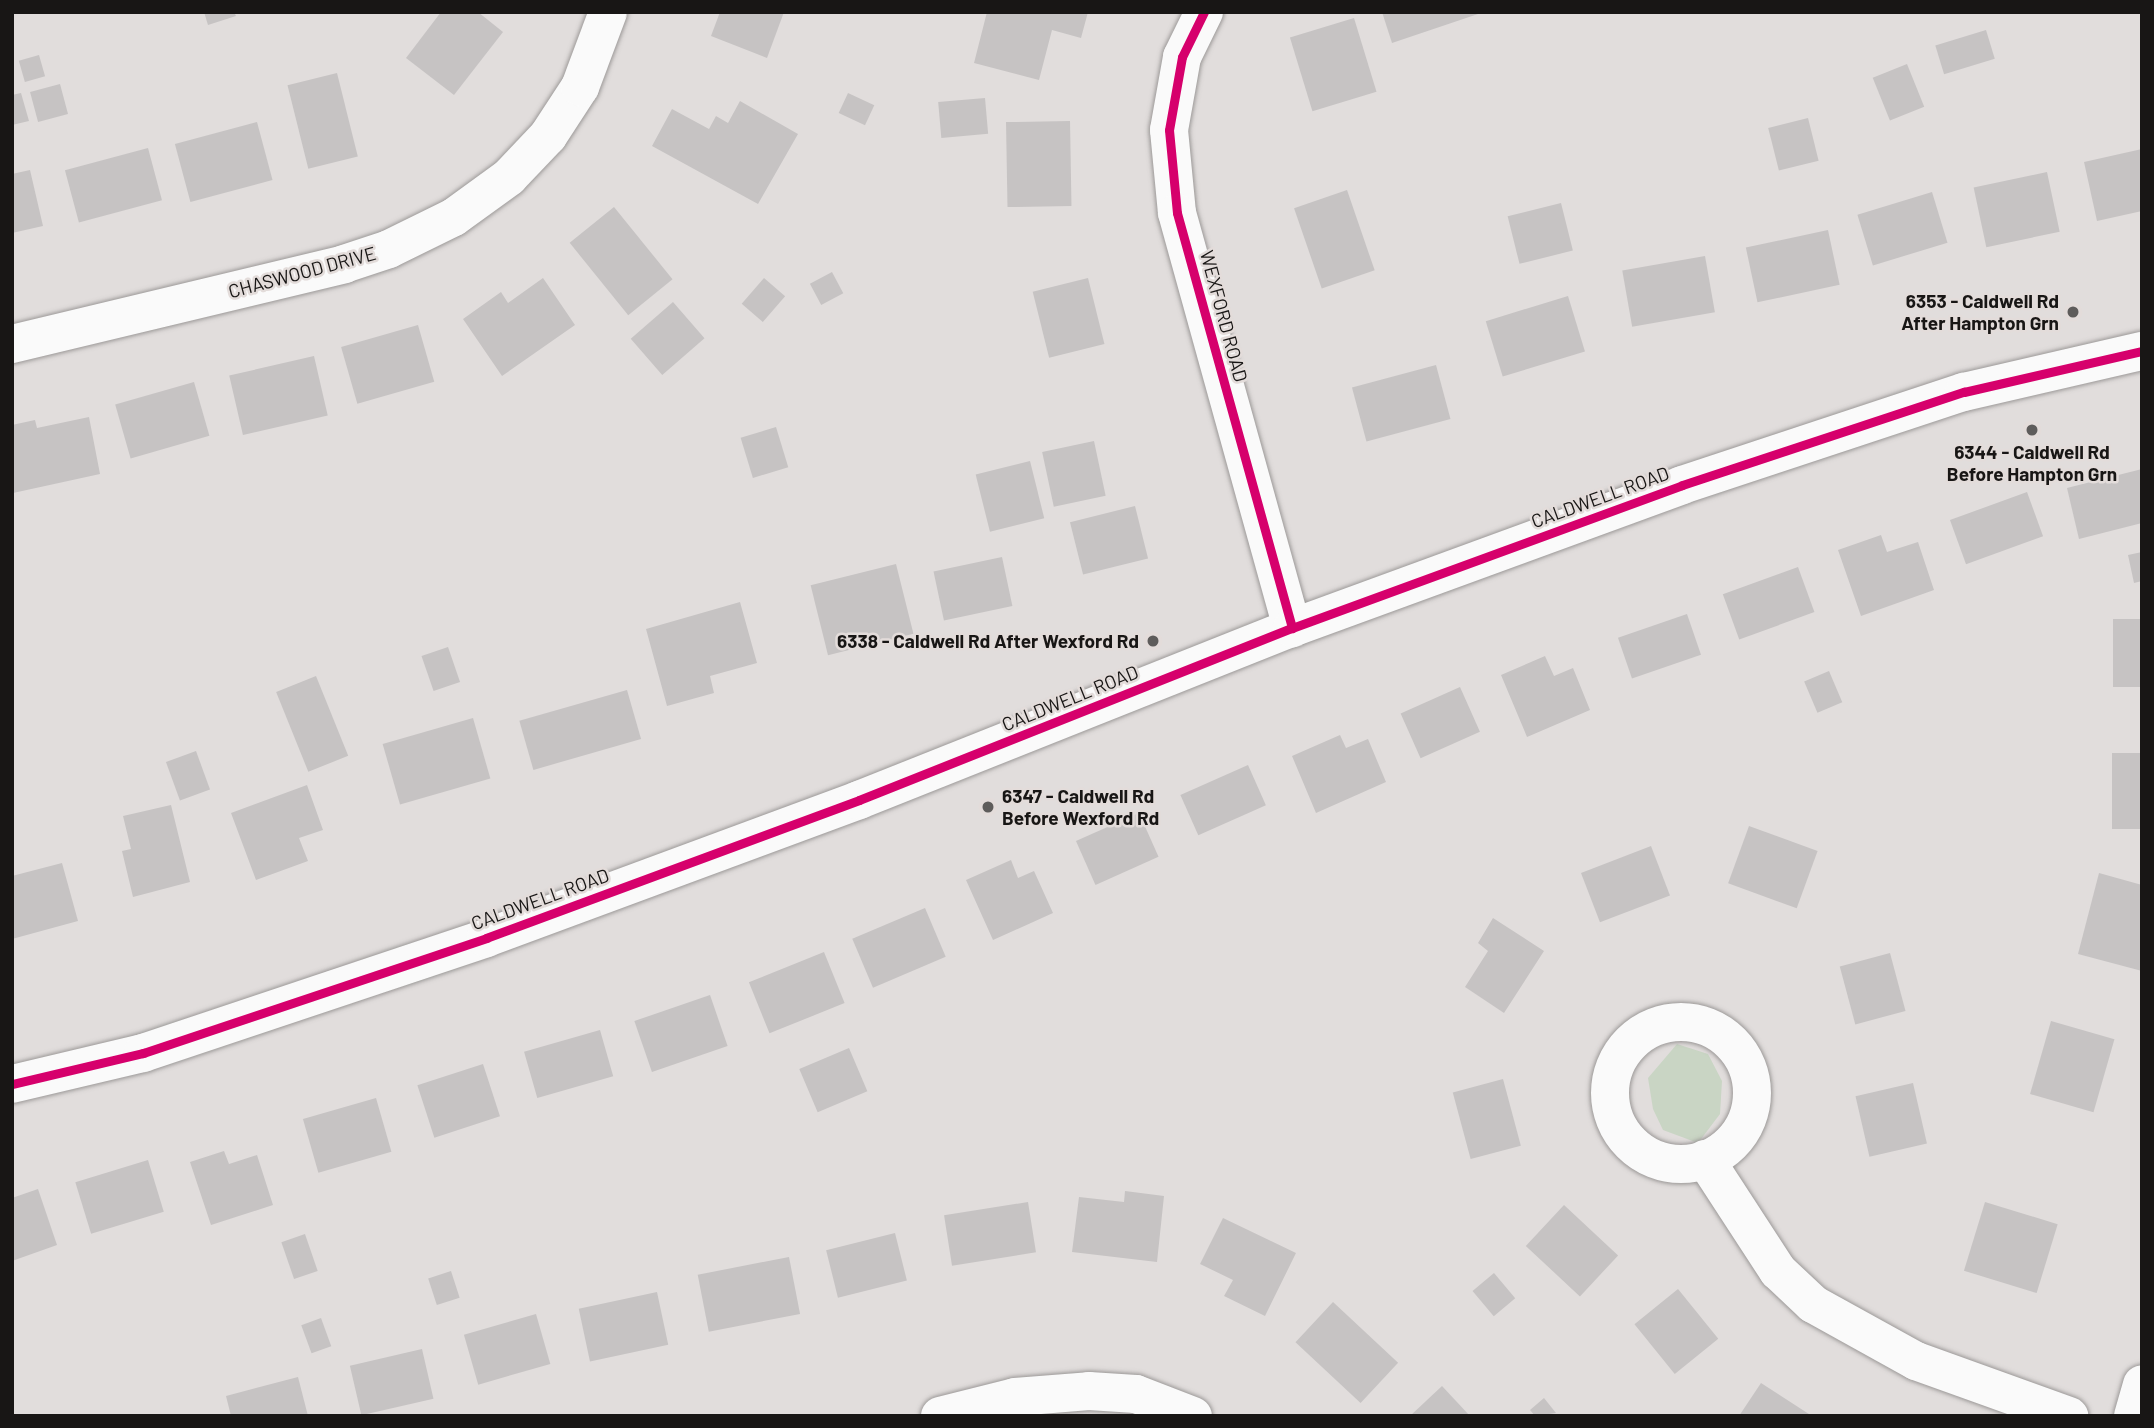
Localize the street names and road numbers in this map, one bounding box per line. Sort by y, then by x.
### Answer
street label: CHASWOOD DRIVE [226,241,378,303]
street label: WEXFORD ROAD [1195,248,1253,384]
street label: CALDWELL ROAD [1528,461,1672,533]
street label: CALDWELL ROAD [998,660,1142,736]
street label: CALDWELL ROAD [468,863,612,935]

